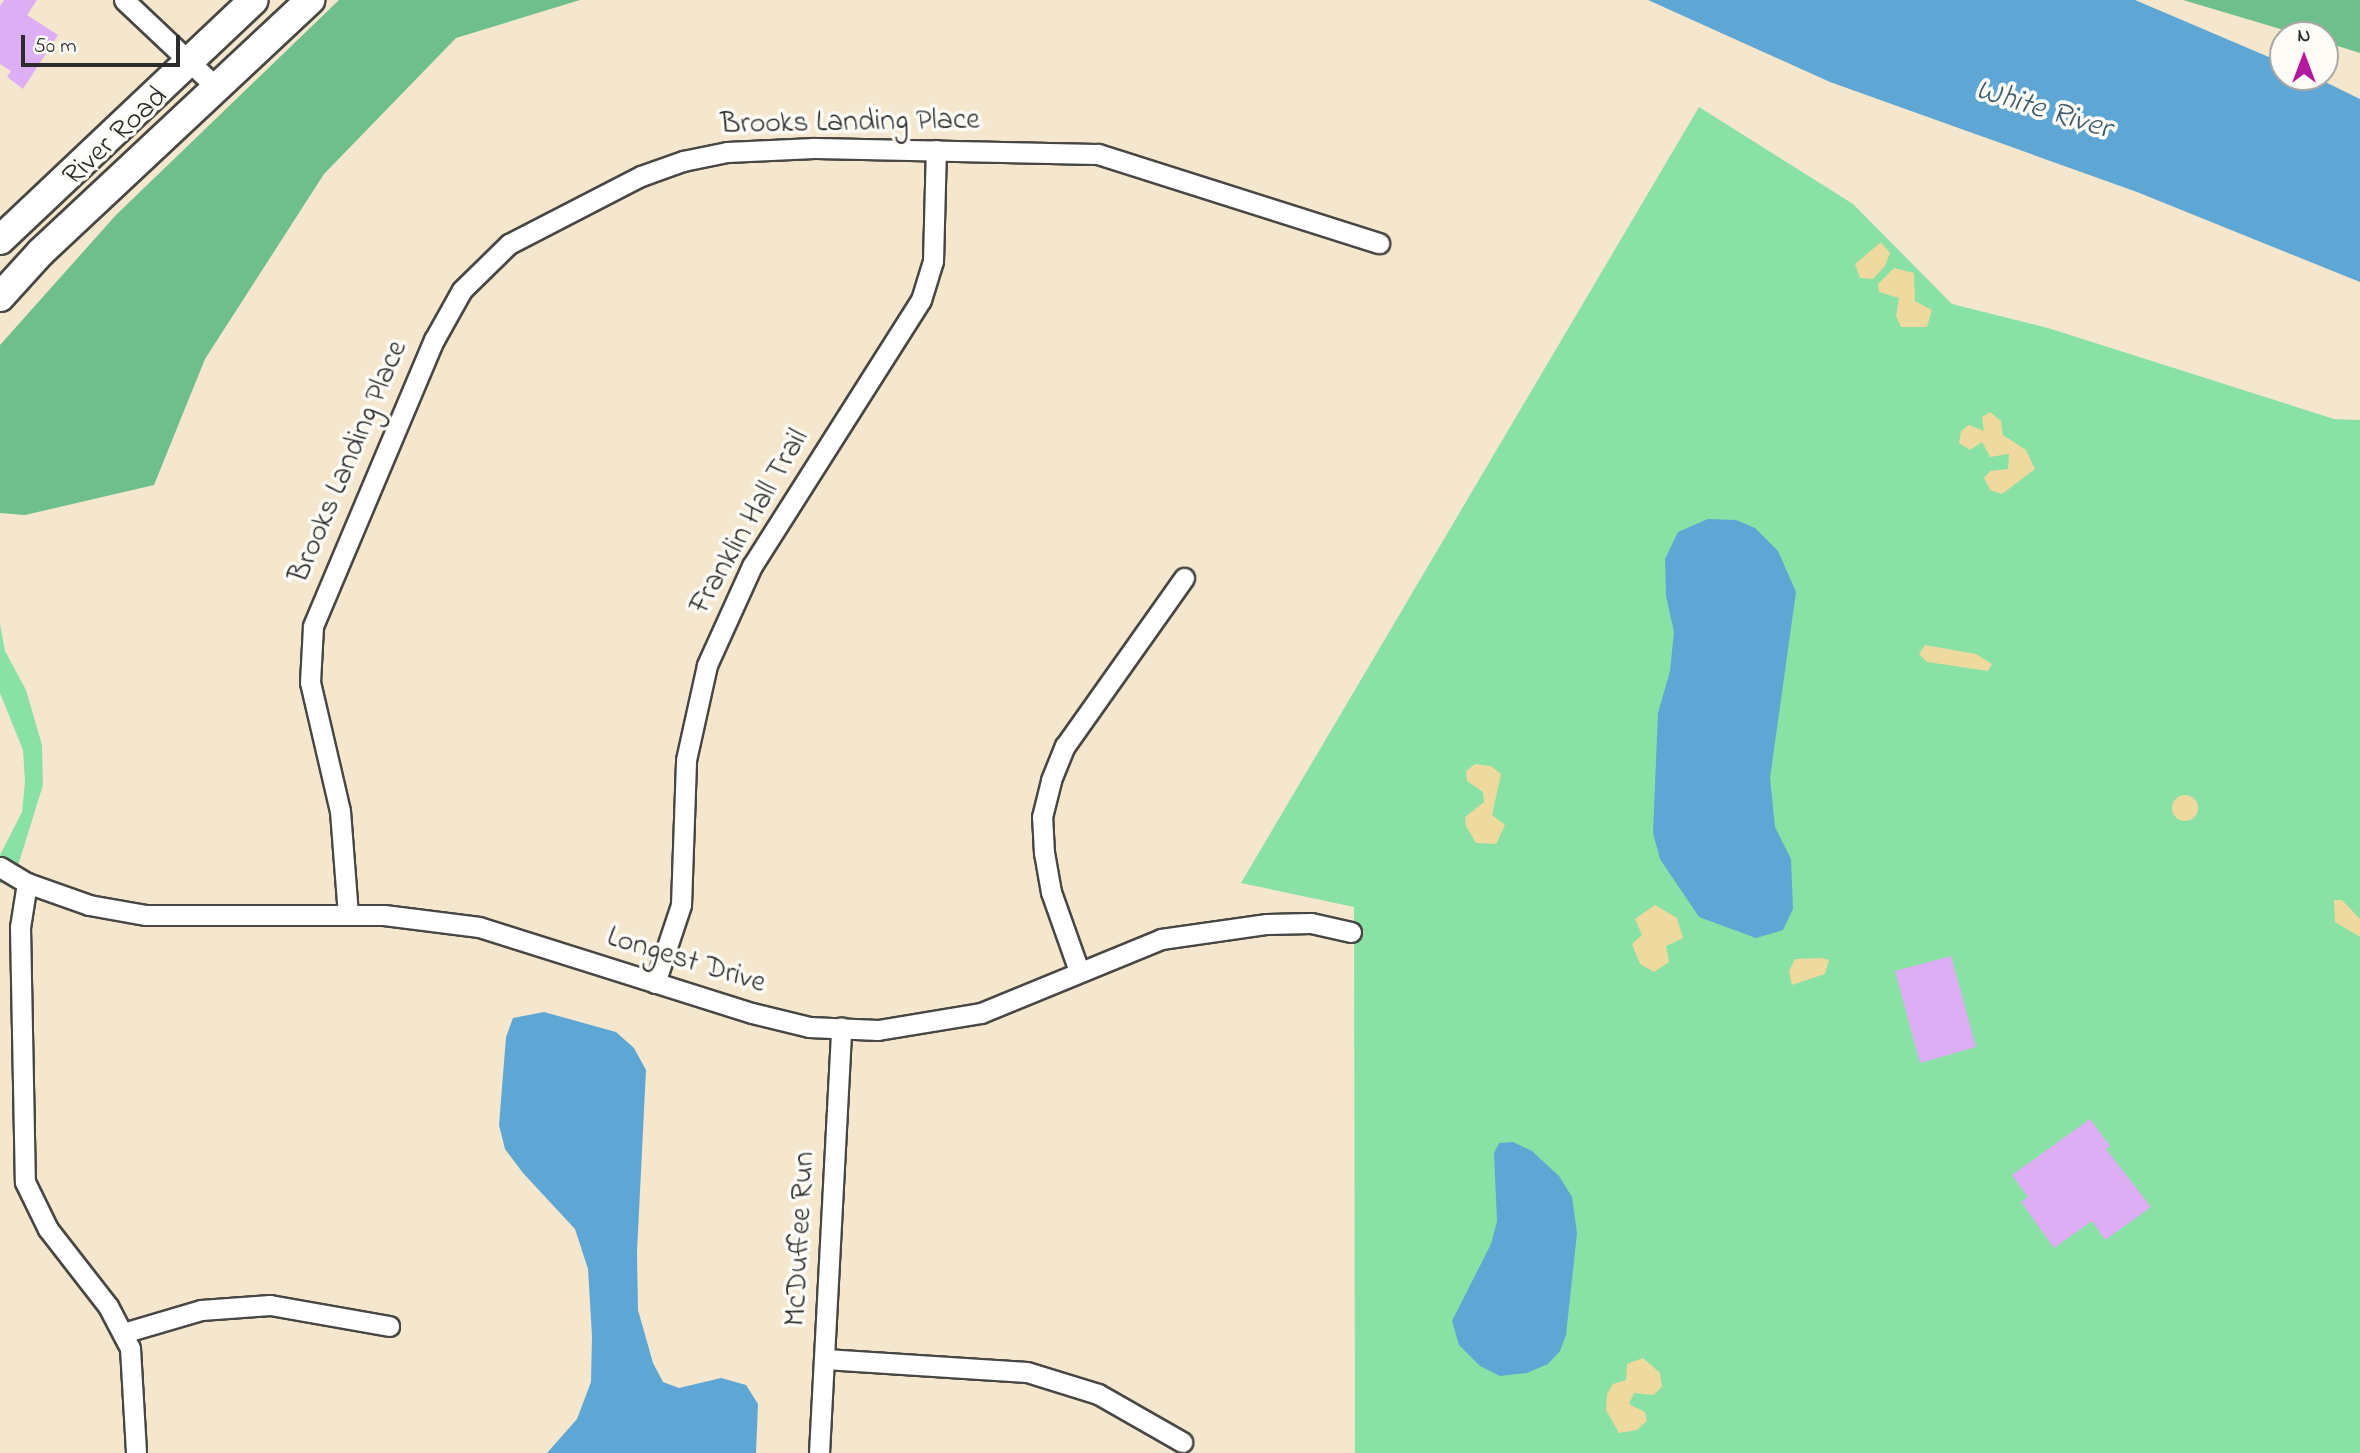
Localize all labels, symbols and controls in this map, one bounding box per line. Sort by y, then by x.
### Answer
scale bar [24,21,184,65]
north arrow [2269,21,2339,91]
text: N [2298,23,2310,50]
text: 50 m [34,32,77,62]
water label: White River [1971,72,2115,150]
street label: River Road [56,80,176,194]
street label: Brooks Landing Place [720,103,980,143]
street label: Brooks Landing Place [282,336,416,588]
street label: Franklin Hall Trail [683,423,817,621]
street label: Longest Drive [602,920,770,1002]
street label: McDuffee Run [778,1151,824,1327]

